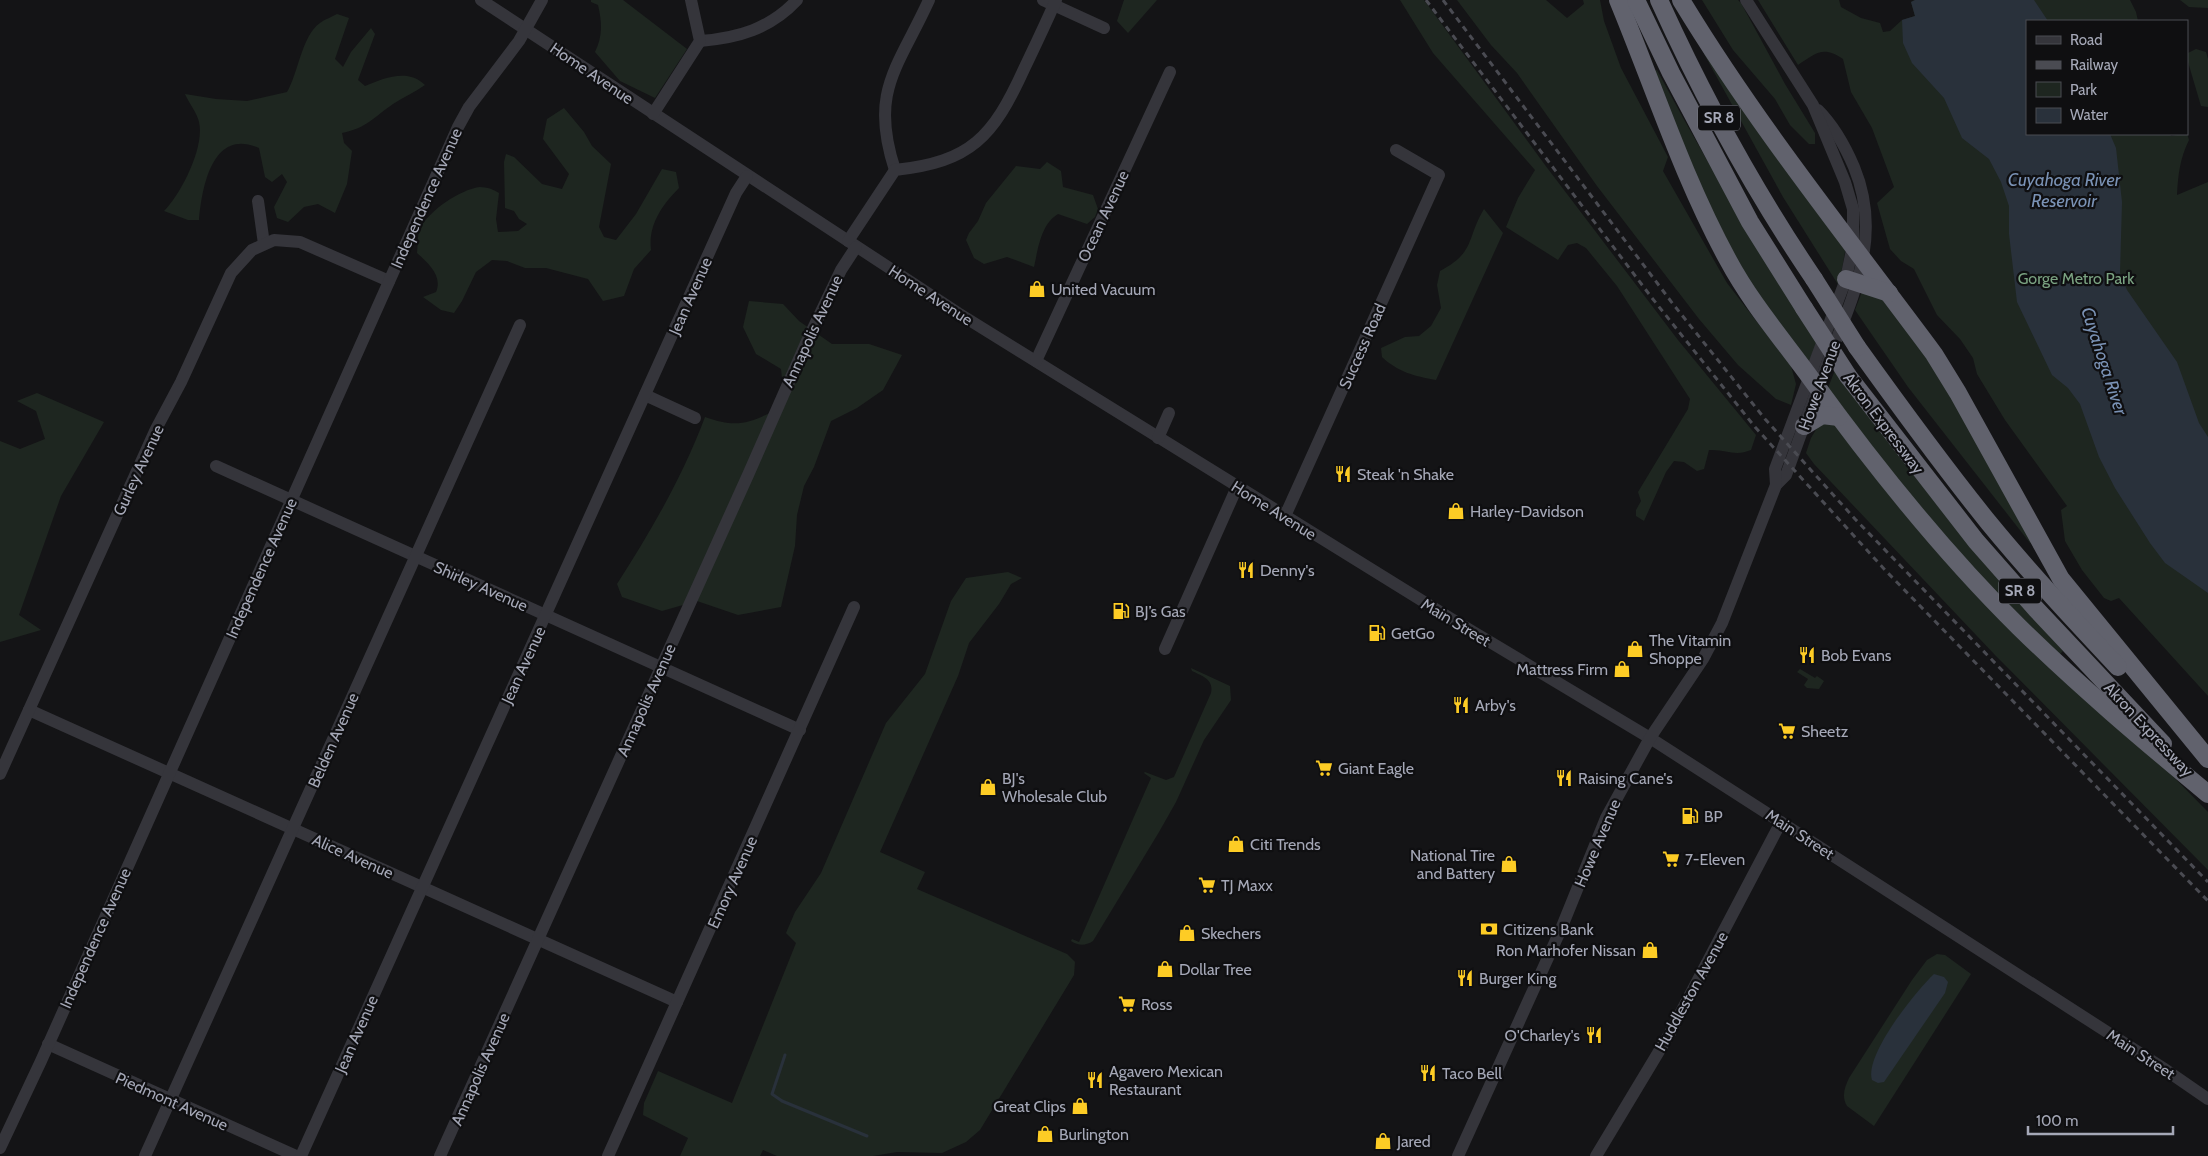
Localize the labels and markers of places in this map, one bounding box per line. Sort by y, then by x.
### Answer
shop icon: United Vacuum [1027,279,1047,299]
place label: United Vacuum [1051,280,1156,299]
restaurant icon: Steak 'n Shake [1333,464,1353,484]
place label: Steak 'n Shake [1357,465,1454,484]
shop icon: Harley-Davidson [1446,501,1466,521]
place label: Harley-Davidson [1470,502,1584,521]
restaurant icon: Denny's [1236,560,1256,580]
place label: Denny's [1260,561,1315,580]
fuel station icon: BJ’s Gas [1111,601,1131,621]
place label: BJ’s Gas [1135,602,1186,621]
fuel station icon: GetGo [1367,623,1387,643]
place label: GetGo [1391,624,1435,643]
place label: The Vitamin Shoppe [1649,631,1731,668]
shop icon: The Vitamin Shoppe [1625,639,1645,659]
restaurant icon: Bob Evans [1797,645,1817,665]
place label: Bob Evans [1821,646,1892,665]
shop icon: Mattress Firm [1612,659,1632,679]
place label: Mattress Firm [1516,660,1608,679]
restaurant icon: Arby's [1451,695,1471,715]
place label: Arby's [1475,696,1516,715]
supermarket icon: Sheetz [1777,721,1797,741]
place label: Sheetz [1801,722,1849,741]
supermarket icon: Giant Eagle [1314,758,1334,778]
place label: Giant Eagle [1338,759,1414,778]
restaurant icon: Raising Cane's [1554,768,1574,788]
place label: BJ's Wholesale Club [1002,769,1107,806]
place label: Raising Cane's [1578,769,1673,788]
shop icon: BJ's Wholesale Club [978,777,998,797]
fuel station icon: BP [1680,806,1700,826]
place label: BP [1704,807,1723,826]
shop icon: Citi Trends [1226,834,1246,854]
place label: Citi Trends [1250,835,1321,854]
place label: National Tire and Battery [1410,846,1495,883]
supermarket icon: 7-Eleven [1661,849,1681,869]
place label: 7-Eleven [1685,850,1745,869]
shop icon: National Tire and Battery [1499,854,1519,874]
supermarket icon: TJ Maxx [1197,875,1217,895]
place label: TJ Maxx [1221,876,1273,895]
bank icon: Citizens Bank [1479,919,1499,939]
place label: Citizens Bank [1503,920,1594,939]
shop icon: Skechers [1177,923,1197,943]
place label: Skechers [1201,924,1261,943]
shop icon: Ron Marhofer Nissan [1640,940,1660,960]
place label: Ron Marhofer Nissan [1496,941,1636,960]
shop icon: Dollar Tree [1155,959,1175,979]
place label: Dollar Tree [1179,960,1252,979]
restaurant icon: Burger King [1455,968,1475,988]
place label: Burger King [1479,969,1557,988]
supermarket icon: Ross [1117,994,1137,1014]
place label: Ross [1141,995,1173,1014]
restaurant icon: O'Charley's [1584,1025,1604,1045]
place label: O'Charley's [1505,1026,1580,1045]
place label: Agavero Mexican Restaurant [1109,1062,1223,1099]
restaurant icon: Taco Bell [1418,1063,1438,1083]
place label: Taco Bell [1442,1064,1502,1083]
restaurant icon: Agavero Mexican Restaurant [1085,1070,1105,1090]
shop icon: Great Clips [1070,1096,1090,1116]
place label: Great Clips [993,1097,1066,1116]
shop icon: Burlington [1035,1124,1055,1144]
place label: Burlington [1059,1125,1129,1144]
shop icon: Jared [1373,1131,1393,1151]
place label: Jared [1396,1132,1431,1151]

